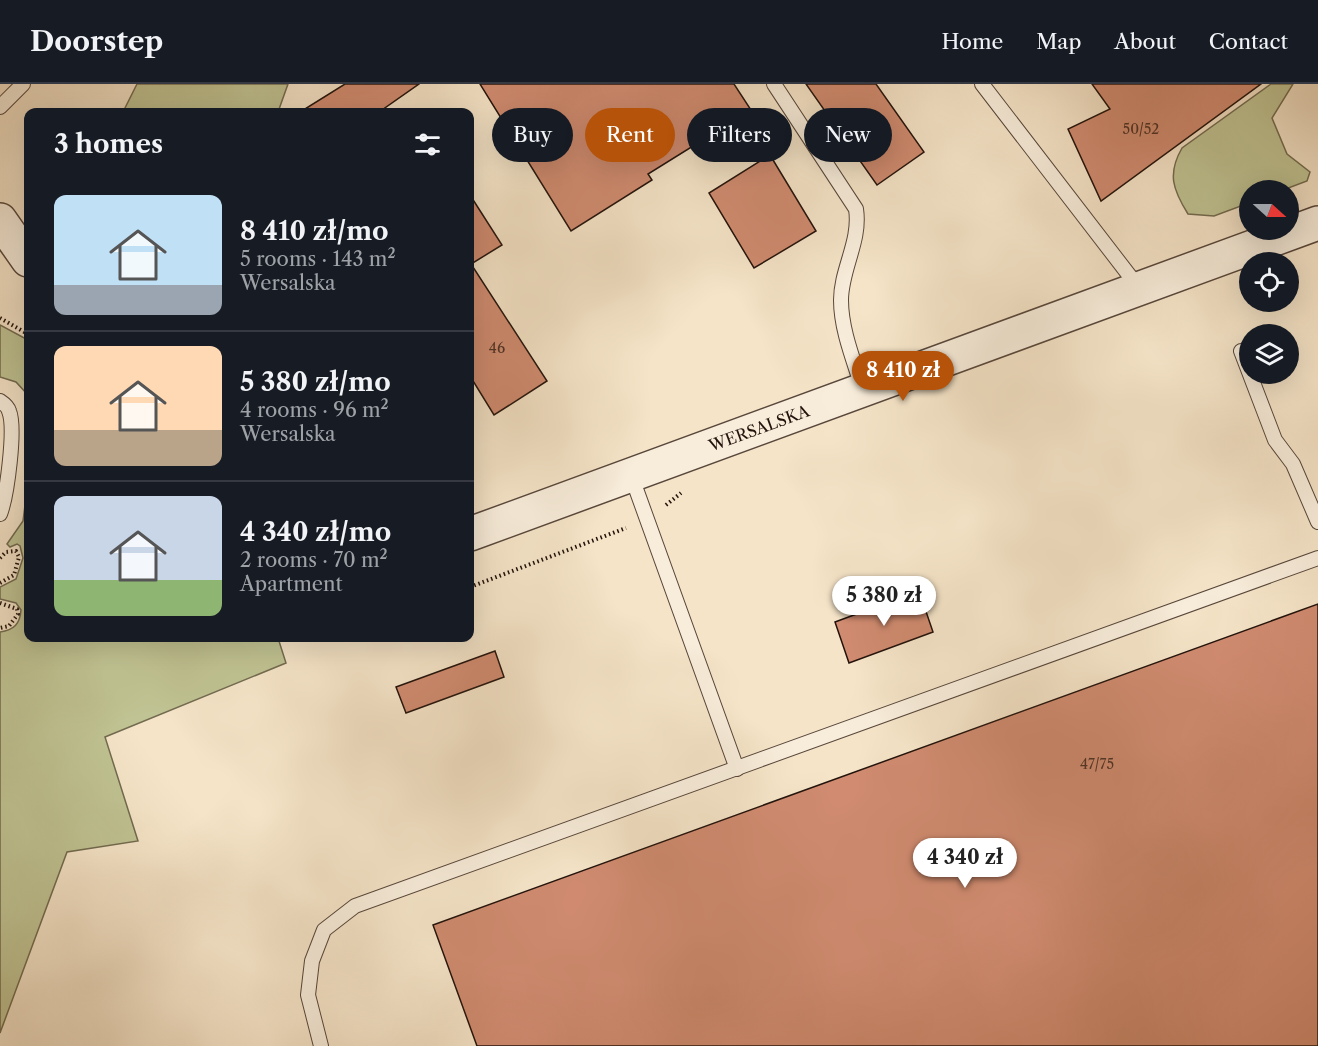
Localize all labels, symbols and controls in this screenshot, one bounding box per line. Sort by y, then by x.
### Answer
text: Doorstep [30,24,163,58]
text: Home [942,29,1003,54]
text: Map [1036,29,1081,54]
text: About [1114,29,1176,54]
text: Contact [1209,29,1288,54]
chip: Buy [492,108,573,162]
chip: Rent [585,108,675,162]
chip: Filters [687,108,792,162]
chip: New [804,108,892,162]
house number: 50/52 [1123,120,1159,138]
text: 3 homes [54,128,163,160]
icon: filters [411,128,444,161]
north arrow [1239,180,1299,240]
map controls [1239,180,1299,384]
text: 8 410 zł/mo [240,215,389,247]
icon: home [102,219,174,291]
text: 5 rooms · 143 m² [240,247,396,271]
button: locate [1239,252,1299,312]
text: Wersalska [240,271,335,295]
button: layers [1239,324,1299,384]
house number: 46 [489,339,505,357]
pin: 8 410 zł [841,351,965,402]
text: 8 410 zł [866,358,940,382]
text: 5 380 zł/mo [240,366,391,398]
icon: home [102,370,174,442]
text: 4 rooms · 96 m² [240,398,389,422]
street label: WERSALSKA [705,400,813,456]
text: Wersalska [240,422,335,446]
text: 4 340 zł/mo [240,516,391,548]
icon: home [102,520,174,592]
text: 2 rooms · 70 m² [240,548,388,572]
text: Apartment [240,572,343,596]
pin: 5 380 zł [822,576,946,627]
text: 5 380 zł [846,583,922,607]
house number: 47/75 [1080,755,1114,773]
pin: 4 340 zł [903,838,1027,889]
text: 4 340 zł [927,845,1003,869]

